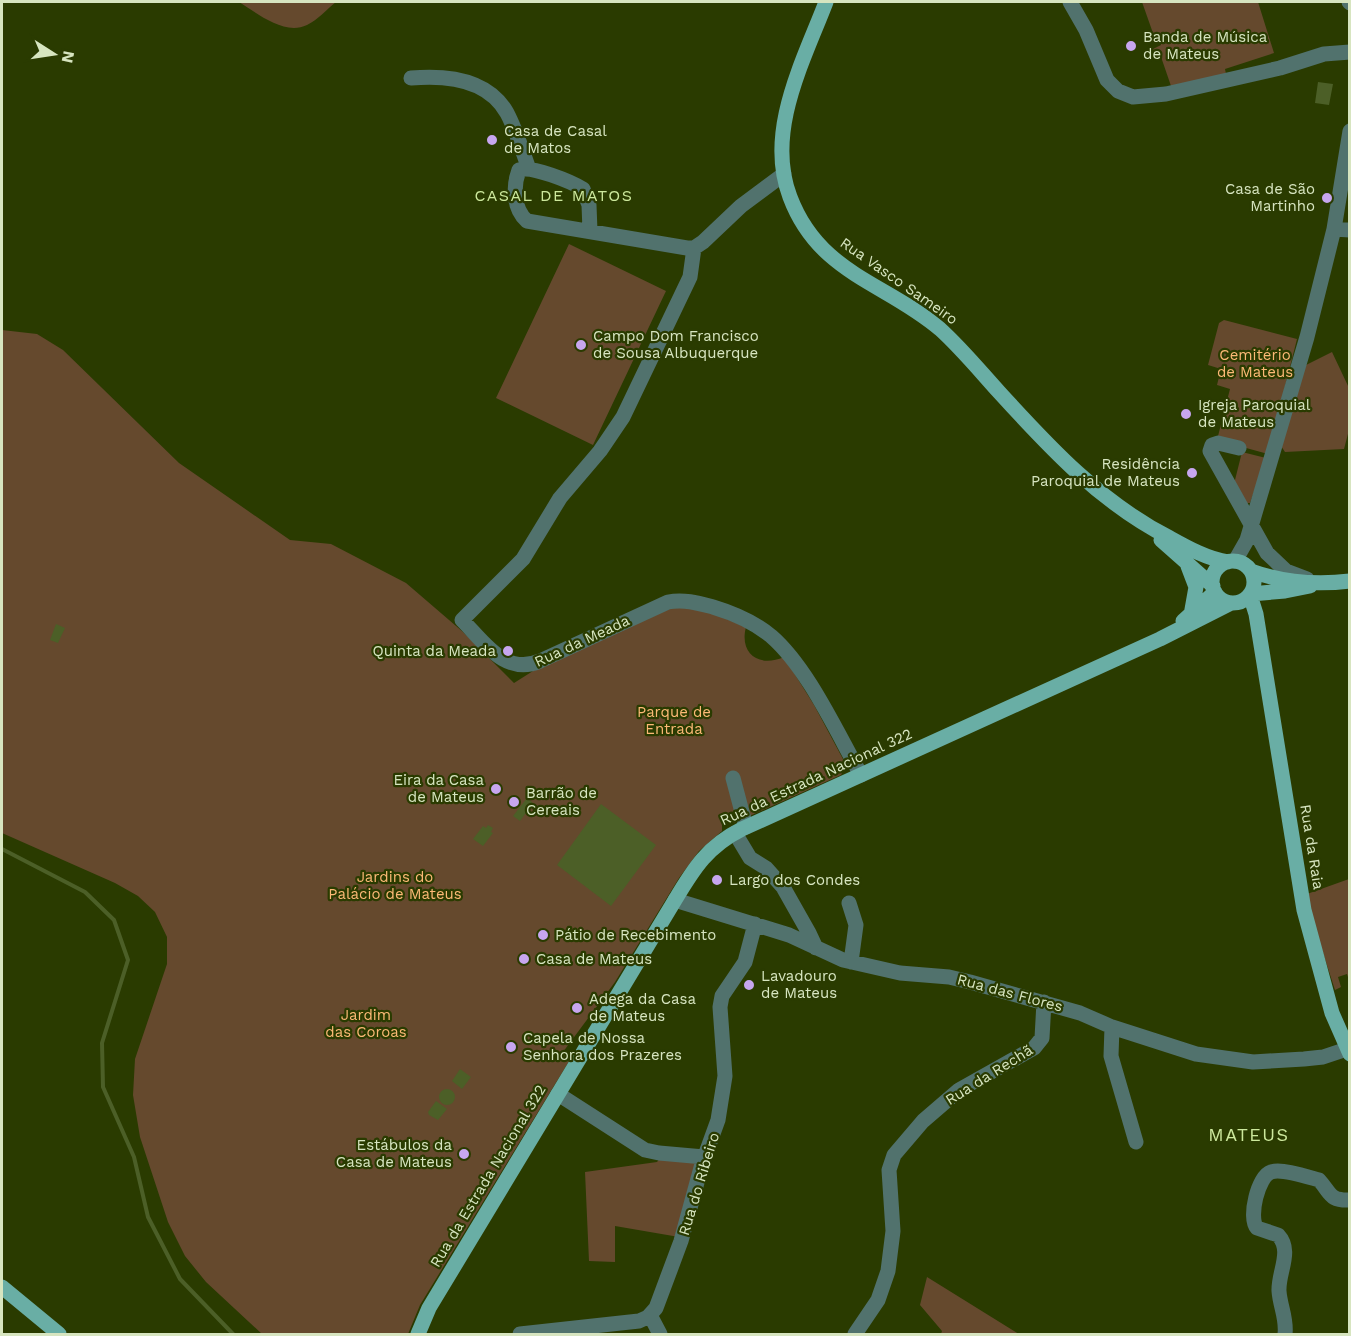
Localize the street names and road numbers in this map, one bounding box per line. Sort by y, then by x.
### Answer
street label: Rua Vasco Sameiro [837,234,961,328]
street label: Rua da Meada [532,611,633,671]
street label: Rua da Estrada Nacional 322 [717,725,915,829]
street label: Rua da Raia [1296,803,1328,891]
street label: Rua das Flores [955,970,1065,1016]
street label: Rua da Rechã [942,1041,1036,1109]
street label: Rua da Estrada Nacional 322 [426,1081,550,1271]
street label: Rua do Ribeiro [675,1130,723,1238]

